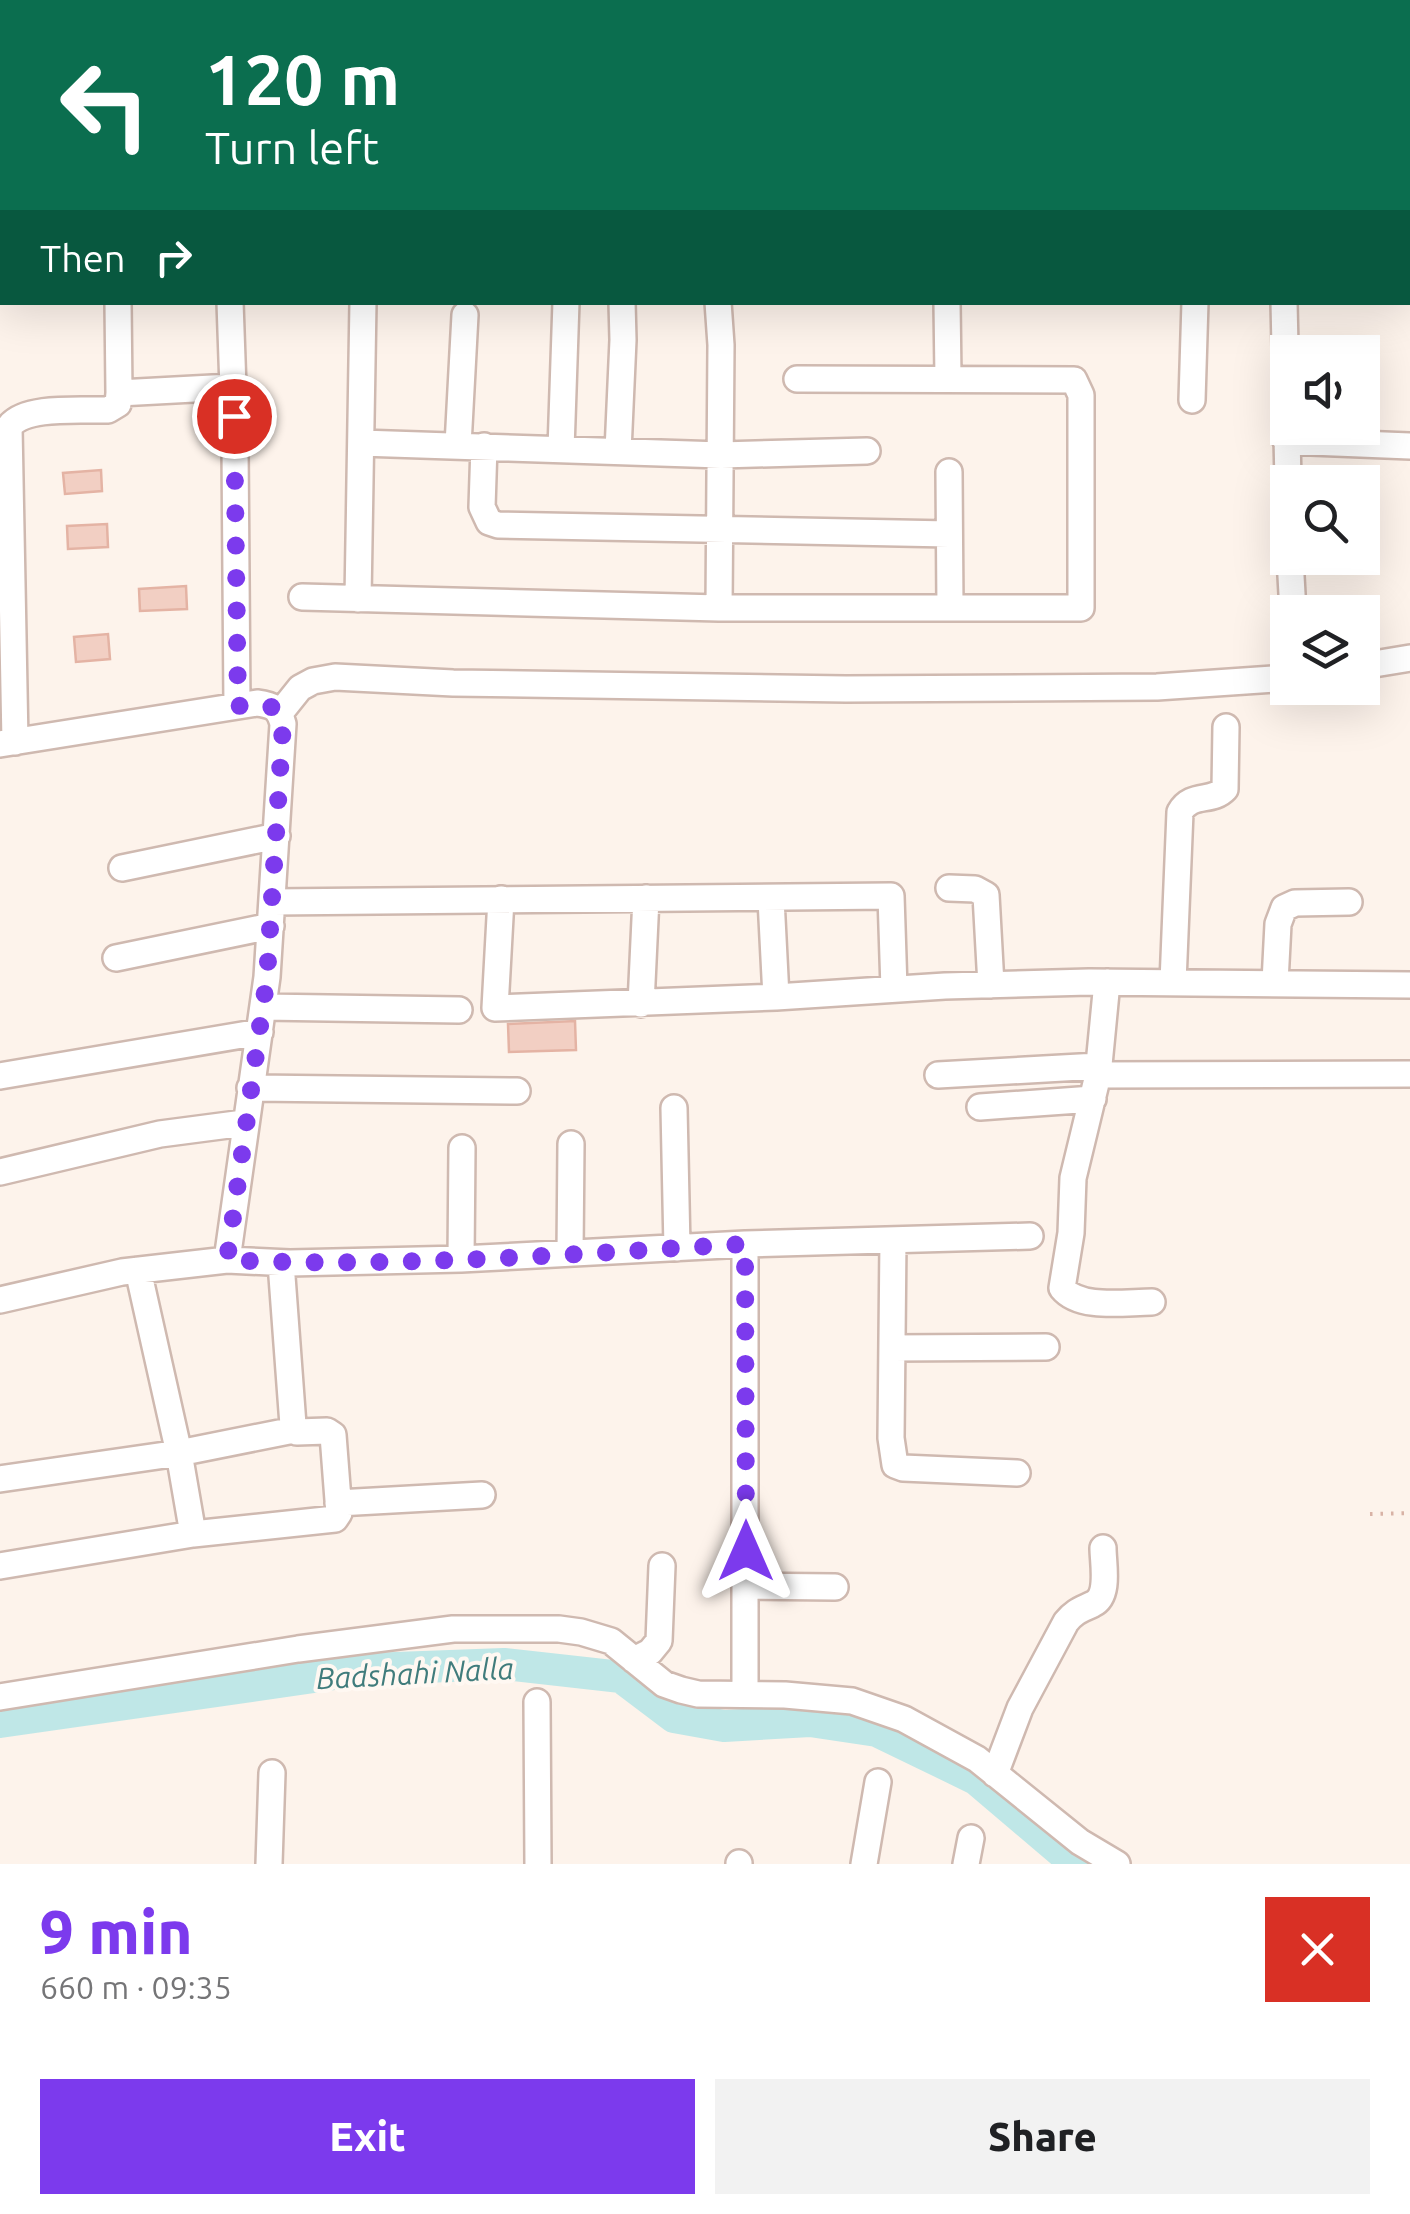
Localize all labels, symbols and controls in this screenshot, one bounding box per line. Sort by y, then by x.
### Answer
icon: left [40,40,170,170]
text: 120 m [205,40,400,118]
text: Turn left [205,122,379,173]
icon: right [146,230,201,285]
text: Then [40,237,126,279]
map controls [1270,335,1380,705]
button: sound [1270,335,1380,445]
pin [192,374,277,459]
icon: arrive [207,389,262,444]
button: search [1270,465,1380,575]
button: layers [1270,595,1380,705]
position arrow [694,1499,798,1603]
water label: Badshahi Nalla [315,1651,515,1695]
button: close [1265,1897,1370,2002]
text: 9 min [40,1898,193,1965]
text: 660 m · 09:35 [40,1969,232,2005]
button: Exit [40,2079,695,2194]
button: Share [715,2079,1370,2194]

